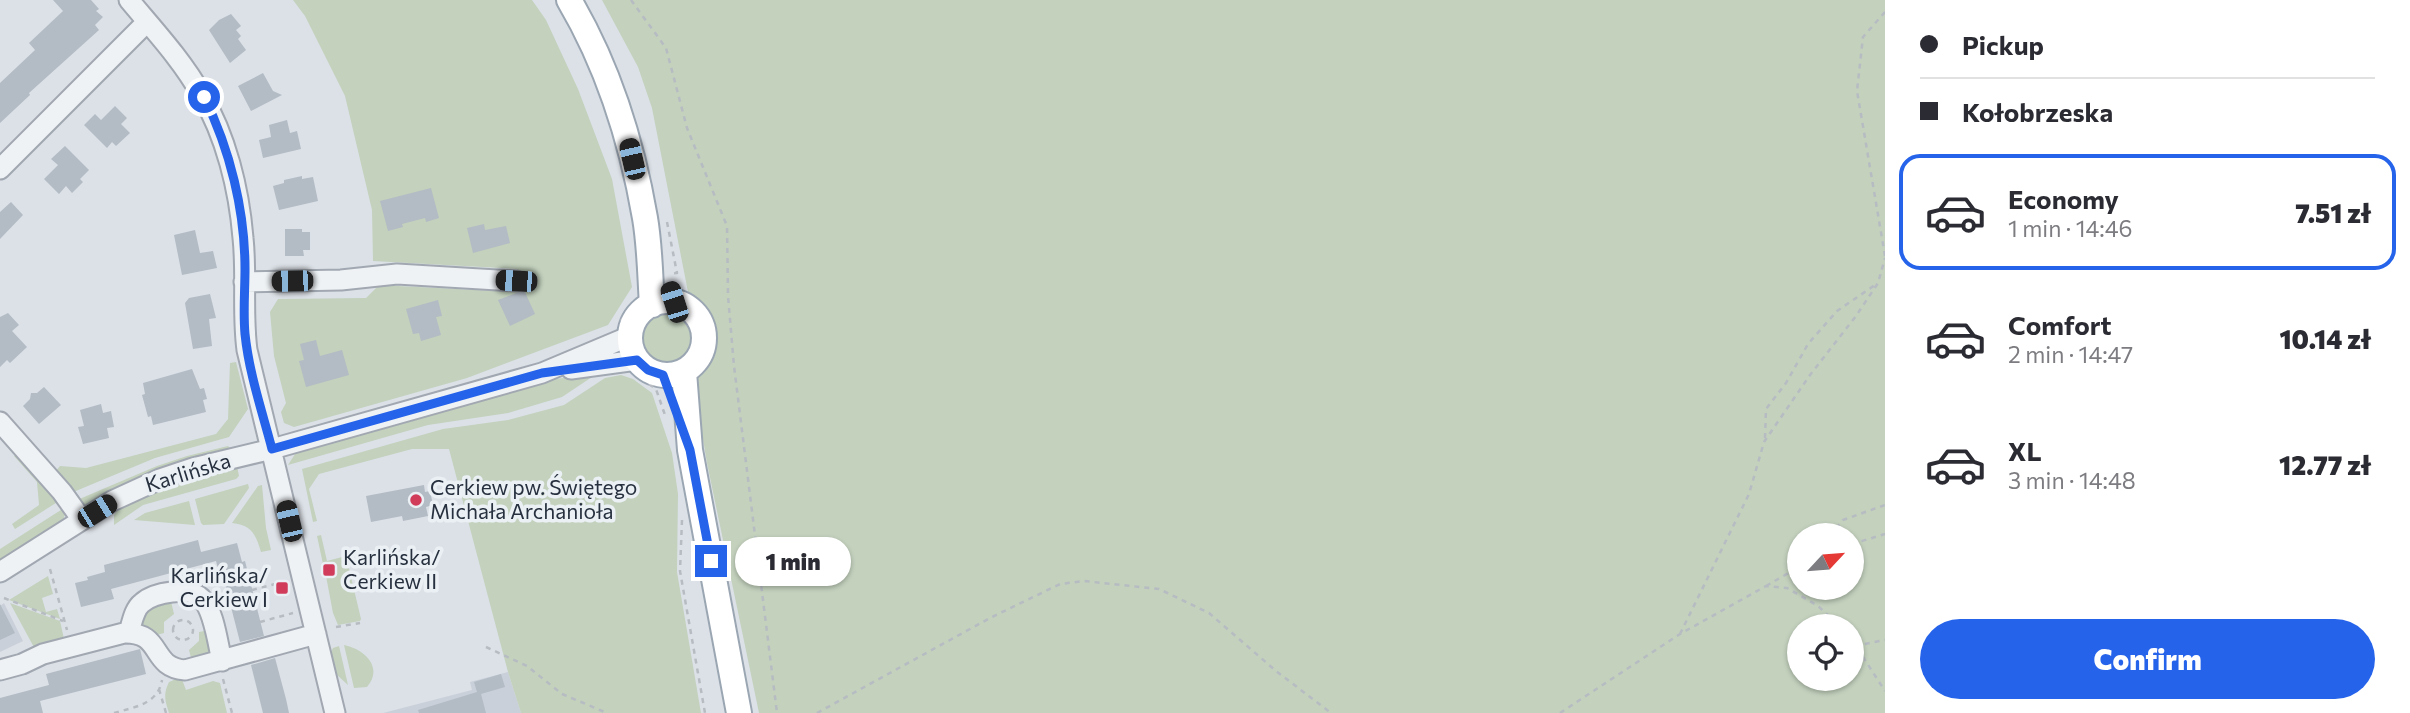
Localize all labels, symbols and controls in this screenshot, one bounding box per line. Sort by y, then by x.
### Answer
text: Pickup [1962,29,2044,60]
route start [188,81,220,113]
text: Kołobrzeska [1962,96,2113,127]
car [618,136,647,182]
icon: car [1924,181,1987,244]
text: Economy [2008,183,2119,214]
text: 7.51 zł [2295,197,2371,228]
text: 1 min · 14:46 [2008,214,2132,242]
car [495,269,538,293]
car [271,270,314,292]
car [658,279,691,325]
icon: car [1924,307,1987,370]
text: Comfort [2008,309,2111,340]
text: 10.14 zł [2279,323,2371,354]
text: 2 min · 14:47 [2008,340,2133,368]
icon: car [1924,433,1987,496]
text: XL [2008,435,2042,466]
street label: Karlińska [142,447,233,496]
text: 12.77 zł [2279,449,2371,480]
text: 3 min · 14:48 [2008,466,2136,494]
place label: Cerkiew pw. Świętego Michała Archanioła [430,474,637,523]
car [74,491,121,531]
marker: Cerkiew pw. Świętego Michała Archanioła [408,492,424,508]
car [275,498,304,544]
north arrow [1787,523,1864,600]
map controls [1787,523,1864,691]
callout: 1 min [736,536,851,586]
place label: Karlińska/ Cerkiew II [343,544,441,593]
route end [695,545,727,577]
text: 1 min [765,547,821,575]
place label: Karlińska/ Cerkiew I [171,562,268,611]
marker: Karlińska/ Cerkiew II [321,562,337,578]
marker: Karlińska/ Cerkiew I [274,580,290,596]
button: locate [1787,614,1864,691]
button: Confirm [1920,619,2375,699]

